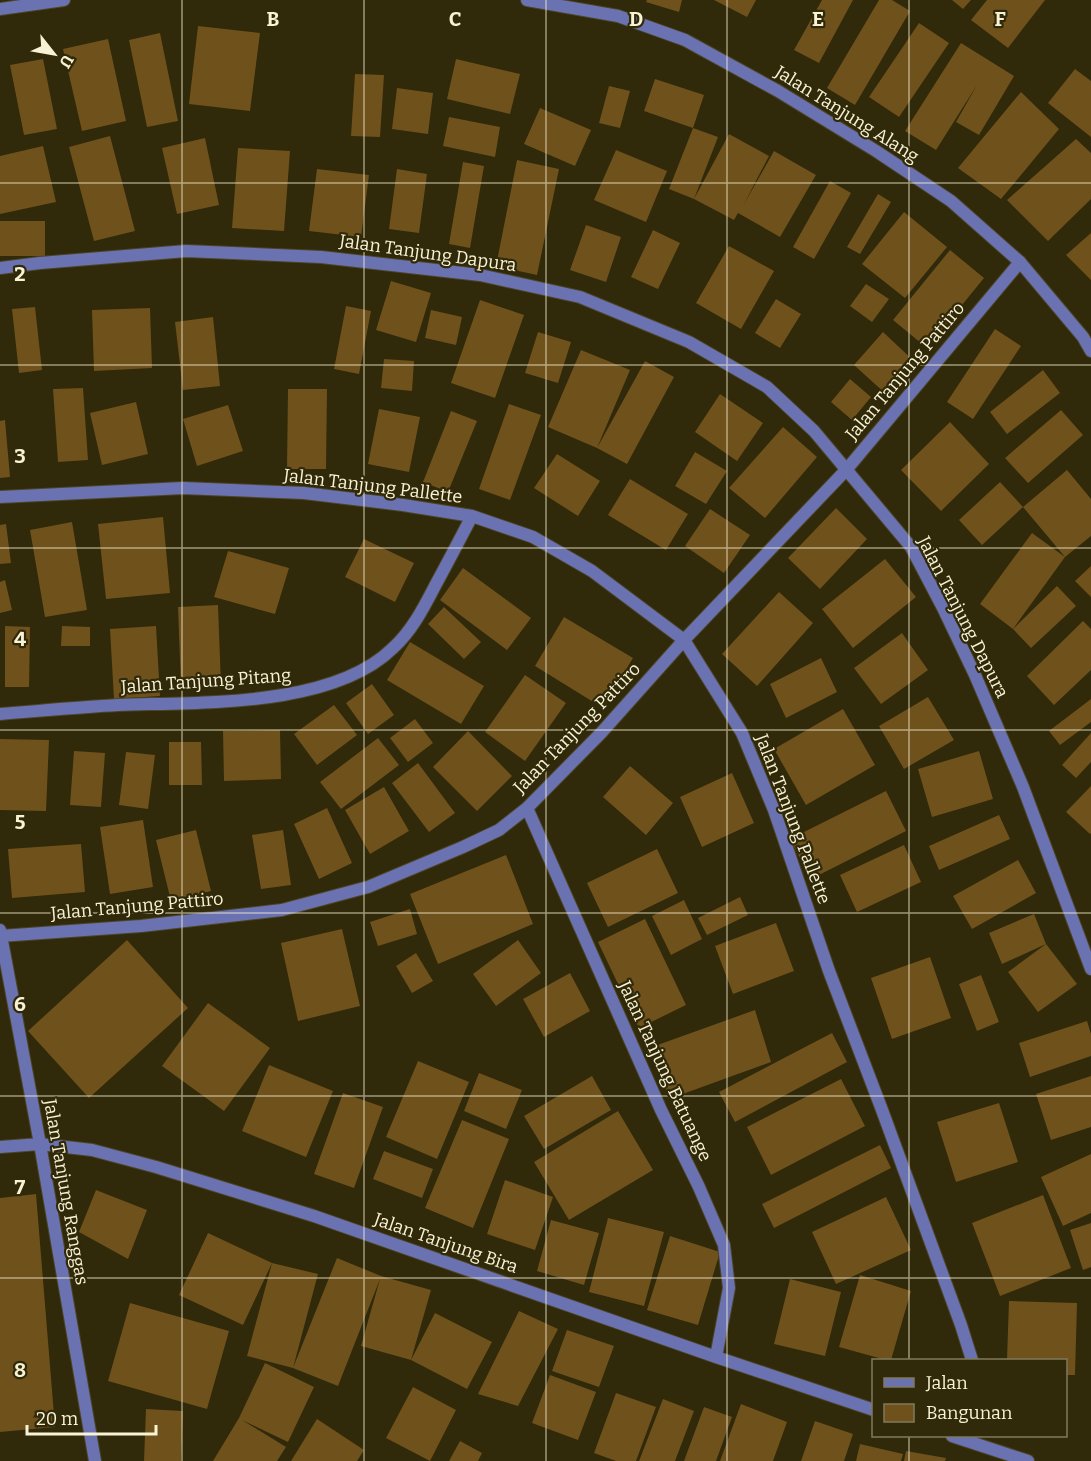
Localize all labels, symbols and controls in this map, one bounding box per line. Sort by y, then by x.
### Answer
text: B [267,7,280,31]
text: C [449,7,461,31]
text: D [629,7,643,31]
text: E [812,7,824,31]
text: F [994,7,1006,31]
north arrow [24,24,84,84]
text: U [55,51,78,72]
street label: Jalan Tanjung Alang [770,60,923,167]
street label: Jalan Tanjung Dapura [337,230,518,276]
text: 2 [14,262,26,286]
street label: Jalan Tanjung Pattiro [840,297,969,445]
text: 3 [14,444,26,468]
street label: Jalan Tanjung Pallette [281,464,464,508]
street label: Jalan Tanjung Dapura [912,532,1013,702]
text: 4 [14,627,26,651]
street label: Jalan Tanjung Pattiro [508,658,645,799]
street label: Jalan Tanjung Pitang [119,664,292,698]
street label: Jalan Tanjung Pallette [750,730,836,907]
text: 5 [15,810,26,834]
street label: Jalan Tanjung Pattiro [49,887,224,925]
street label: Jalan Tanjung Batuange [613,976,717,1165]
text: 6 [14,992,26,1016]
street label: Jalan Tanjung Ranggas [39,1096,93,1287]
text: 7 [15,1175,26,1199]
street label: Jalan Tanjung Bira [370,1208,521,1278]
text: 8 [14,1358,26,1382]
legend [872,1359,1067,1437]
text: Jalan [925,1372,968,1394]
scale bar [27,1398,156,1436]
text: Bangunan [926,1402,1013,1424]
text: 20 m [36,1408,78,1430]

